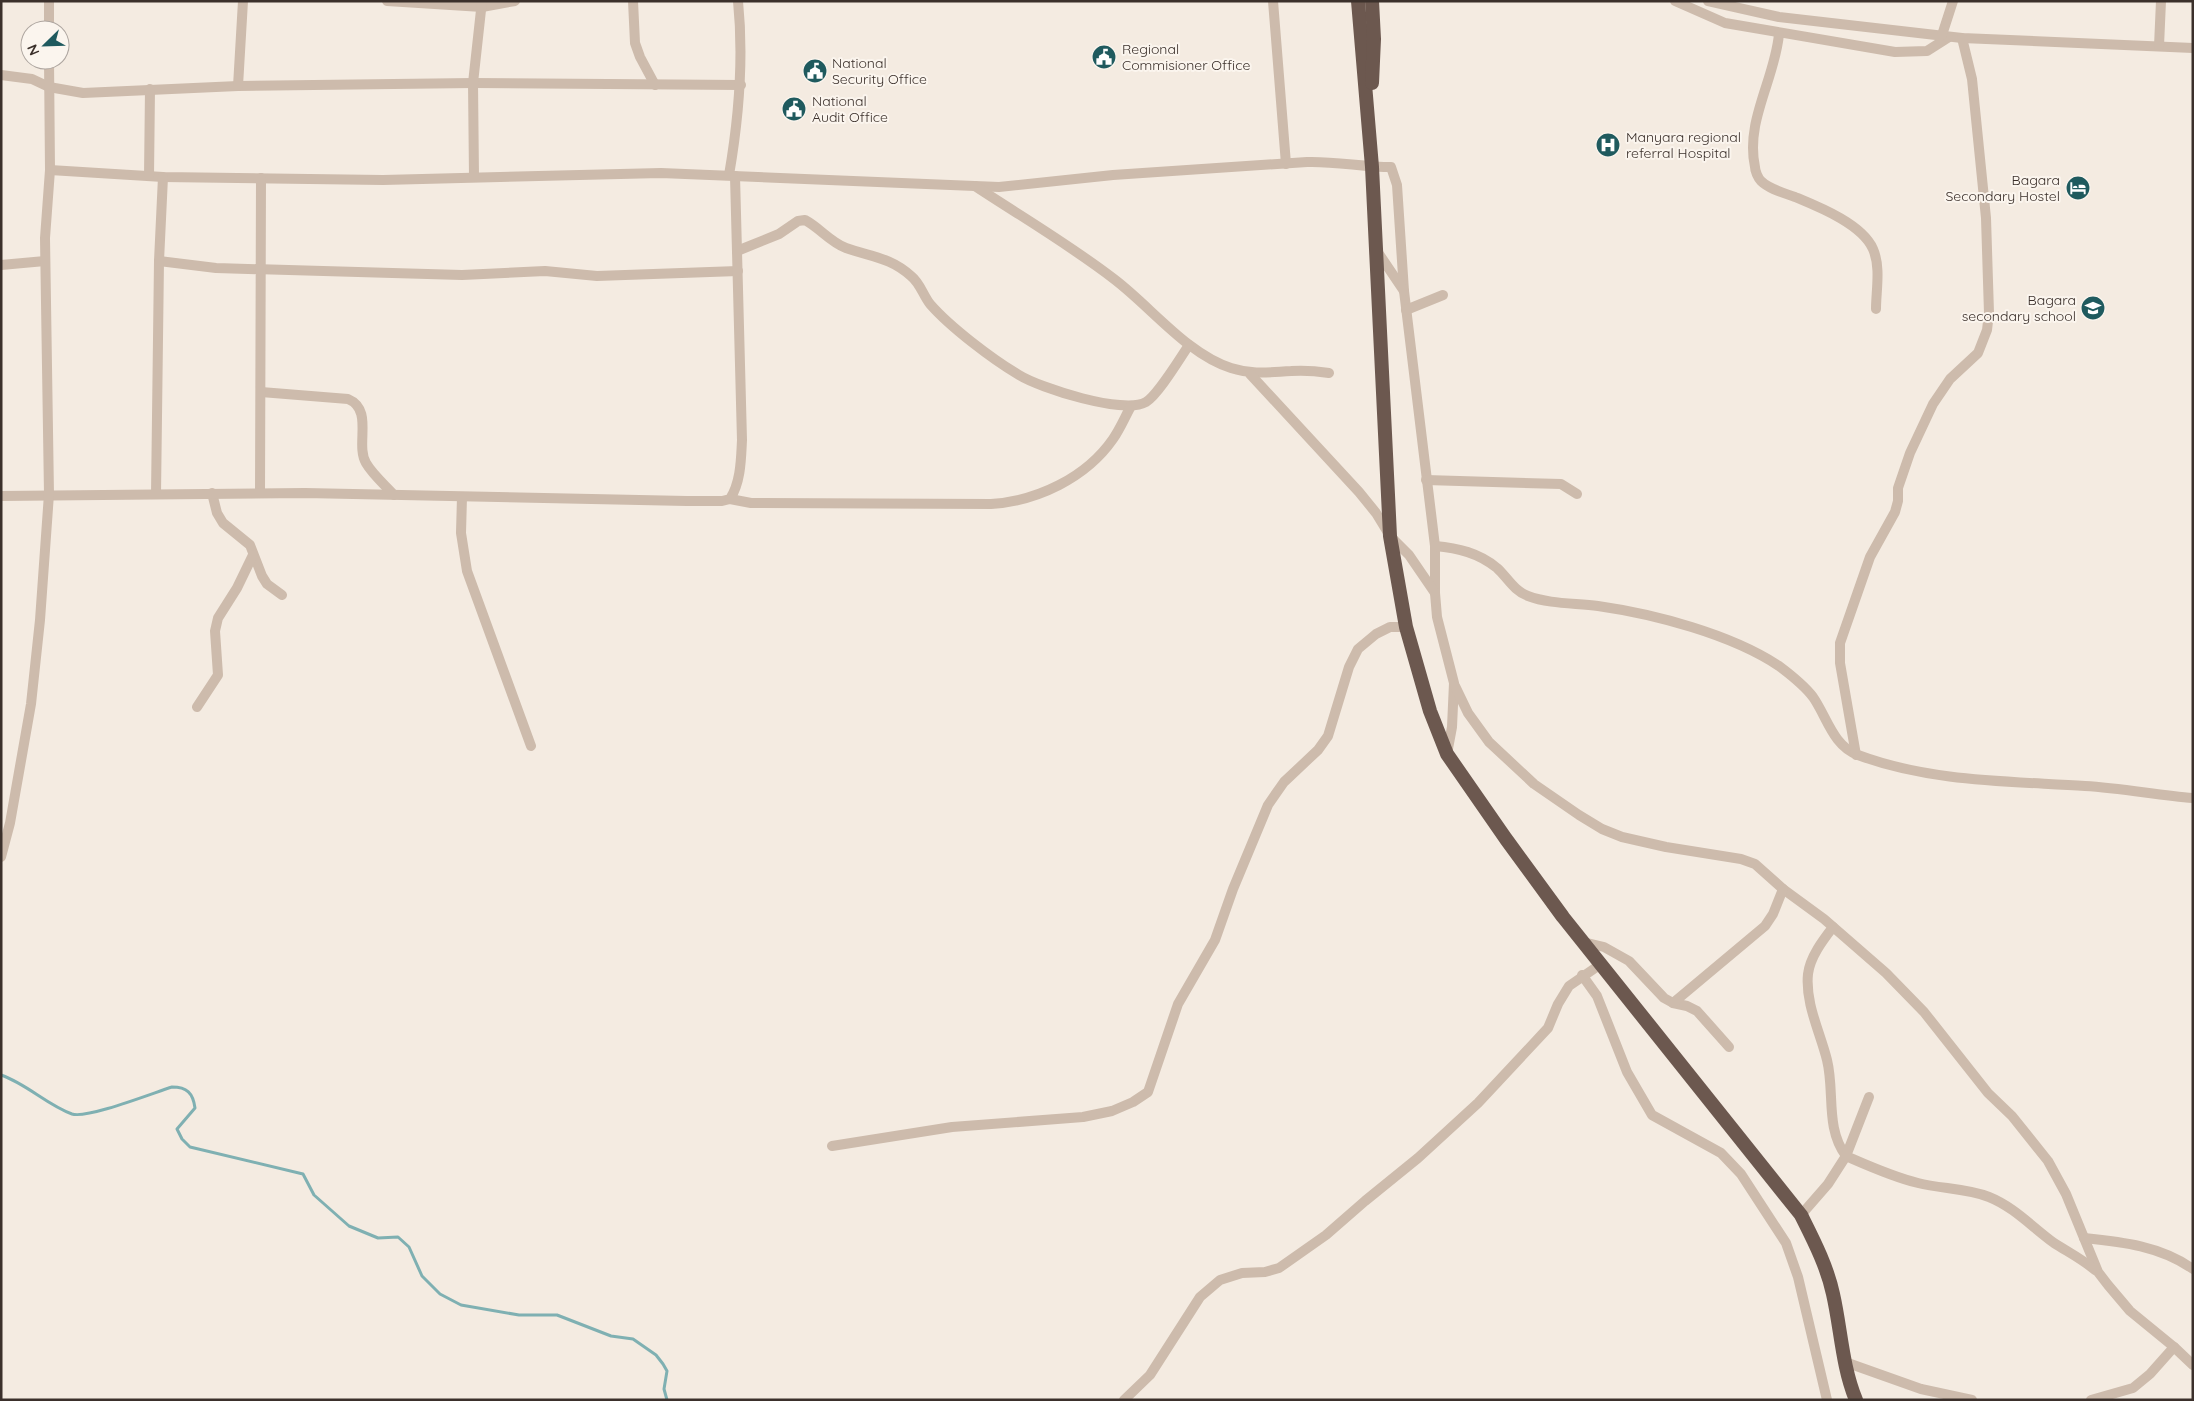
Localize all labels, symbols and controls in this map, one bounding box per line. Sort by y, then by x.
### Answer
north arrow [20,20,70,70]
place label: Regional Commisioner Office [1122,40,1250,74]
text: N [23,42,43,58]
public building icon: Regional Commisioner Office [1091,44,1117,70]
place label: National Security Office [832,54,927,88]
public building icon: National Security Office [802,58,828,84]
place label: National Audit Office [812,92,888,126]
public building icon: National Audit Office [781,96,807,122]
place label: Manyara regional referral Hospital [1626,128,1741,162]
hospital icon: Manyara regional referral Hospital [1595,132,1621,158]
place label: Bagara Secondary Hostel [1945,171,2060,205]
hotel icon: Bagara Secondary Hostel [2065,175,2091,201]
place label: Bagara secondary school [1962,291,2076,325]
school or university icon: Bagara secondary school [2080,295,2106,321]

